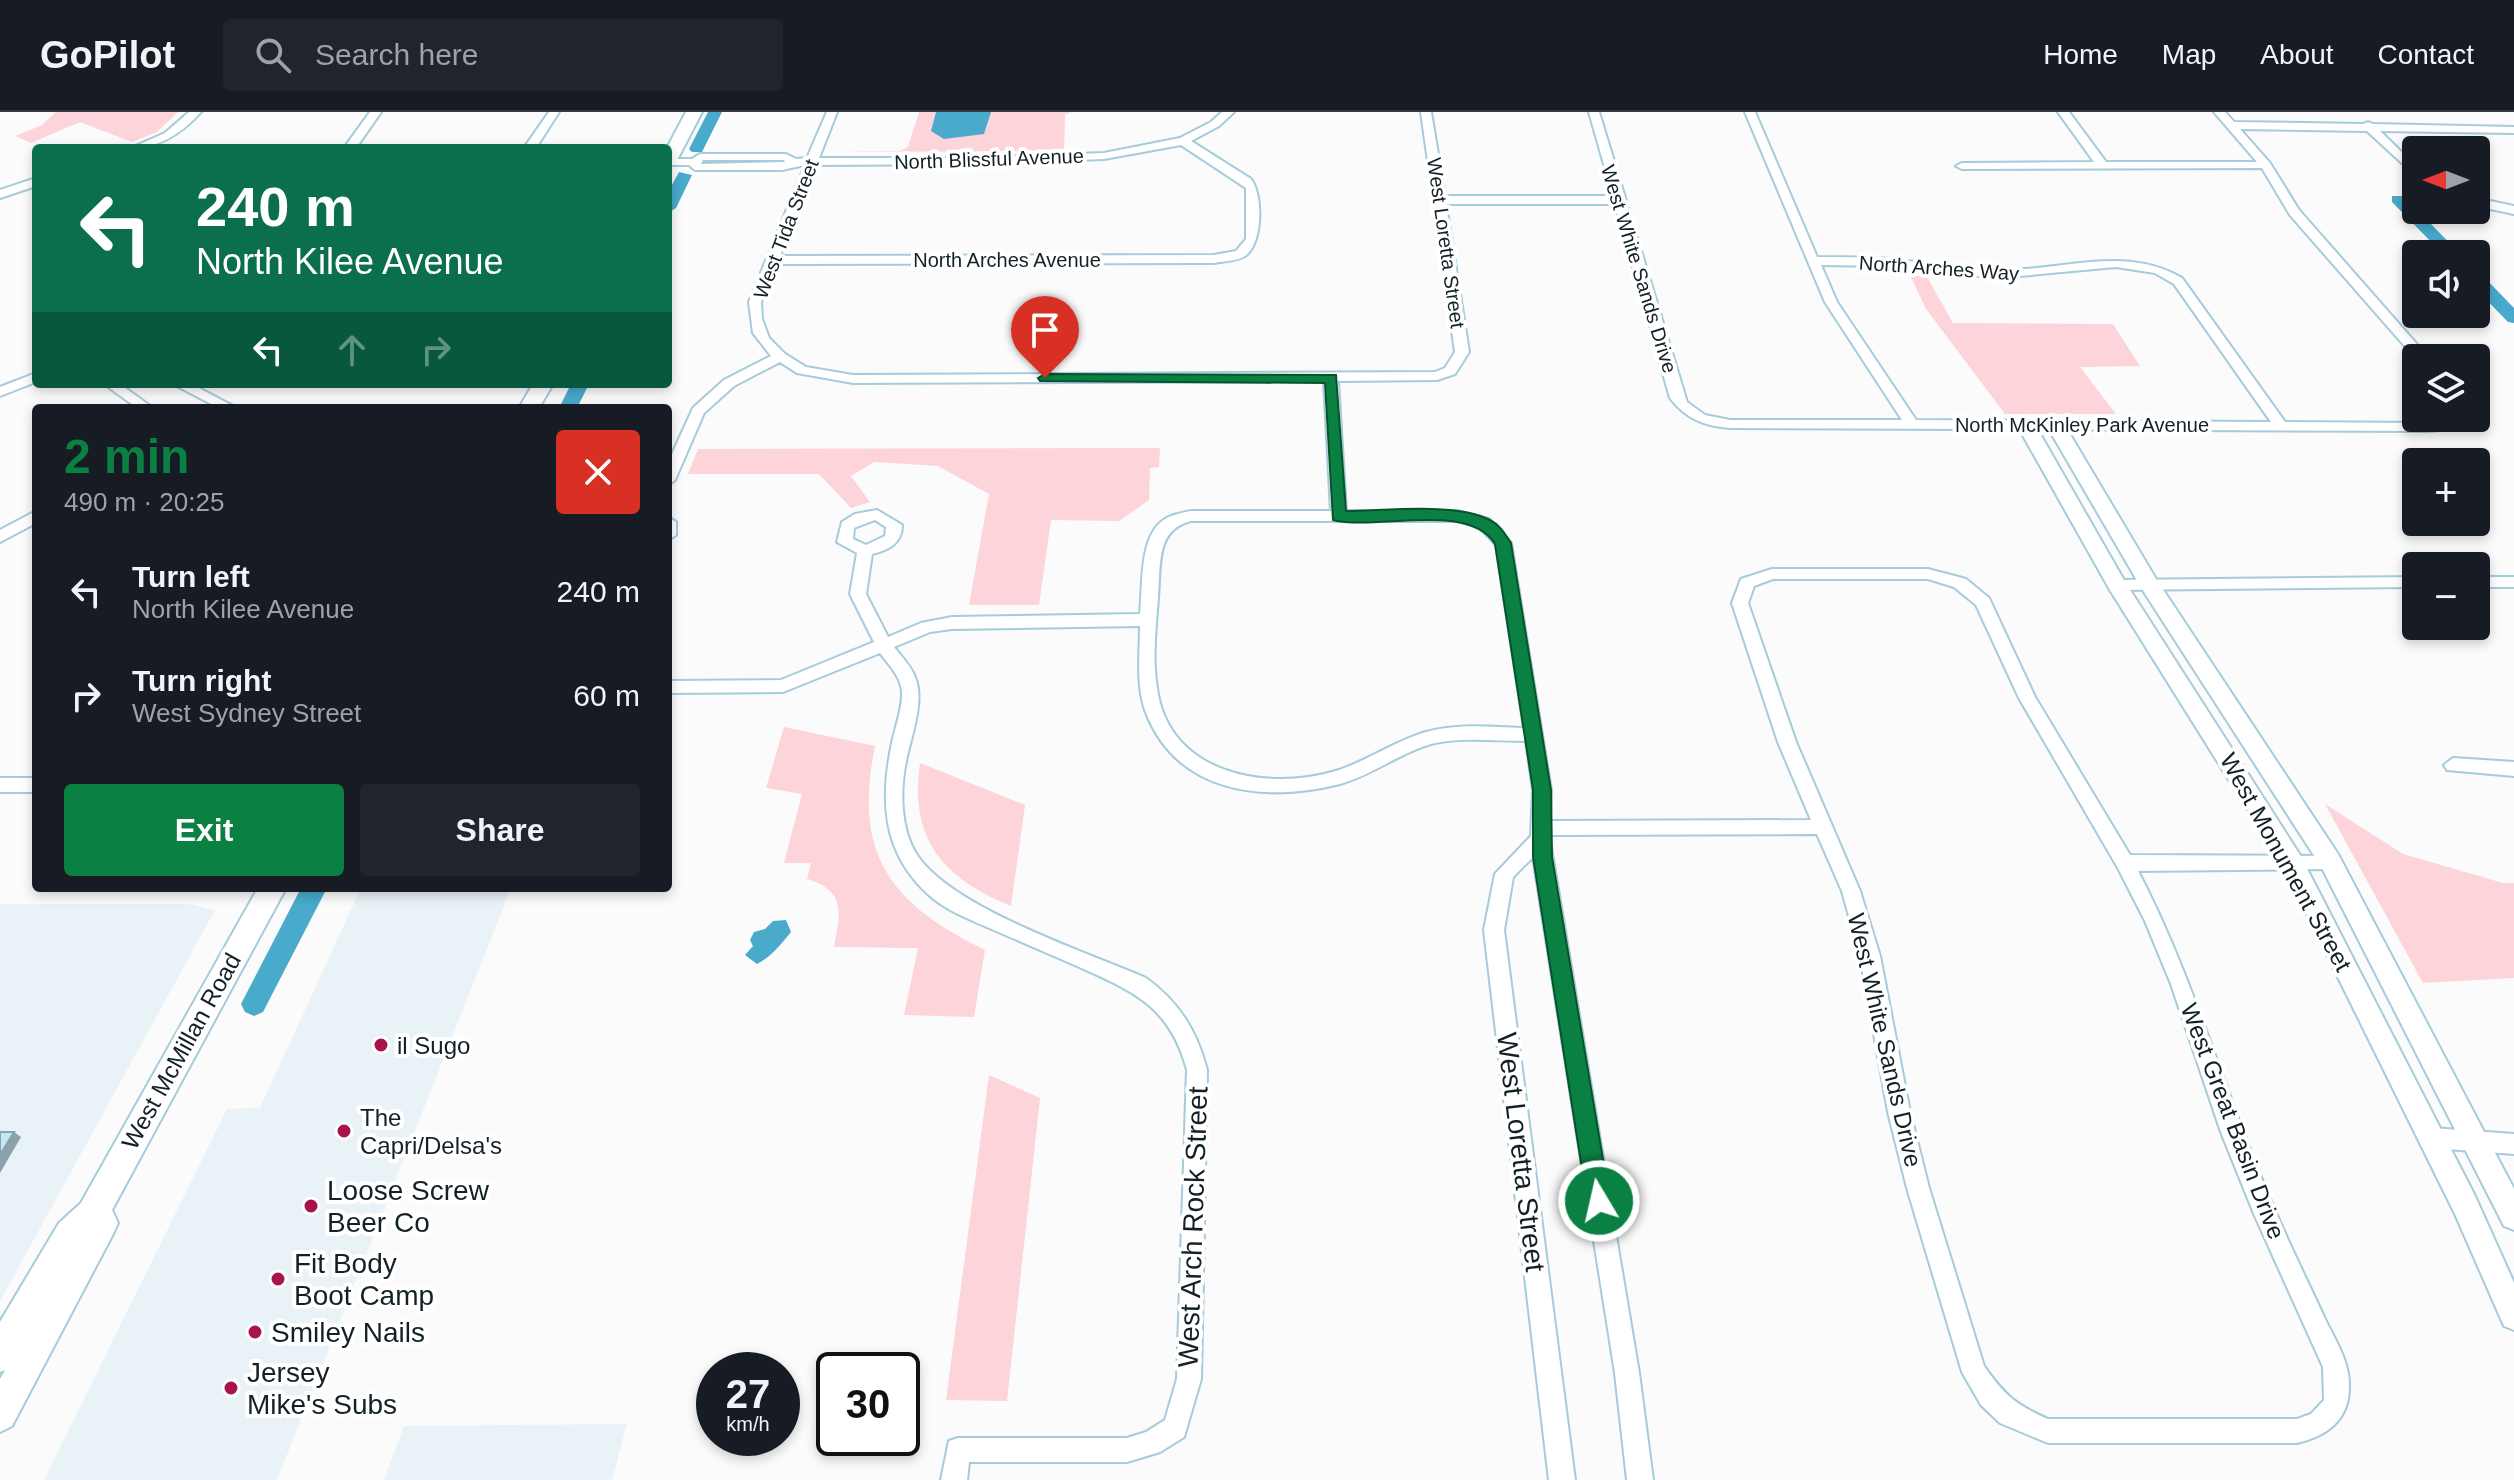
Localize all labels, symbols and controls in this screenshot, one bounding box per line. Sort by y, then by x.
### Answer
search box [223,19,783,91]
icon: search [251,33,295,77]
text: GoPilot [40,34,175,76]
text: Search here [315,38,479,71]
text: Home [2043,39,2118,70]
text: Map [2162,39,2216,70]
text: About [2260,39,2334,70]
text: Contact [2378,39,2474,70]
north arrow [2402,136,2490,224]
map controls [2402,136,2490,640]
street label: North Blissful Avenue [894,145,1084,173]
street label: West Tida Street [749,156,823,302]
street label: West Loretta Street [1423,156,1469,330]
street label: West White Sands Drive [1597,162,1681,376]
text: 240 m [196,175,355,238]
icon: left [64,176,168,280]
button: sound [2402,240,2490,328]
text: North Kilee Avenue [196,241,504,282]
street label: North Arches Avenue [913,249,1101,271]
street label: North Arches Way [1858,251,2020,285]
pin [1011,296,1079,378]
icon: arrive [1023,308,1067,352]
icon: left [246,328,290,372]
icon: ahead [330,328,374,372]
icon: right [414,328,458,372]
button: layers [2402,344,2490,432]
street label: North McKinley Park Avenue [1955,414,2209,436]
text: 2 min [64,430,189,483]
button: close [556,430,640,514]
button: + [2402,448,2490,536]
text: 490 m · 20:25 [64,487,224,517]
button: − [2402,552,2490,640]
text: Turn left [132,560,250,593]
icon: left [64,570,108,614]
text: 240 m [557,575,640,608]
text: North Kilee Avenue [132,594,354,624]
text: Turn right [132,664,271,697]
icon: right [64,674,108,718]
text: 60 m [573,679,640,712]
text: West Sydney Street [132,698,361,728]
street label: West Monument Street [2215,748,2357,976]
button: Exit [64,784,344,876]
button: Share [360,784,640,876]
street label: West White Sands Drive [1843,910,1927,1170]
street label: West McMillan Road [116,948,246,1154]
street label: West Great Basin Drive [2176,999,2290,1243]
street label: West Loretta Street [1491,1031,1551,1274]
place label: il Sugo [397,1032,470,1059]
marker: il Sugo [372,1036,390,1054]
street label: West Arch Rock Street [1173,1086,1213,1368]
place label: The Capri/Delsa's [360,1104,502,1159]
marker: The Capri/Delsa's [335,1122,353,1140]
position arrow [1557,1159,1641,1243]
place label: Loose Screw Beer Co [327,1175,490,1238]
marker: Loose Screw Beer Co [302,1197,320,1215]
place label: Fit Body Boot Camp [294,1248,434,1311]
marker: Fit Body Boot Camp [269,1270,287,1288]
place label: Smiley Nails [271,1317,425,1348]
marker: Smiley Nails [246,1323,264,1341]
speed limit sign: 30 [816,1352,920,1456]
place label: Jersey Mike's Subs [247,1357,397,1420]
text: 27 [726,1372,770,1416]
marker: Jersey Mike's Subs [222,1379,240,1397]
text: km/h [726,1413,770,1435]

